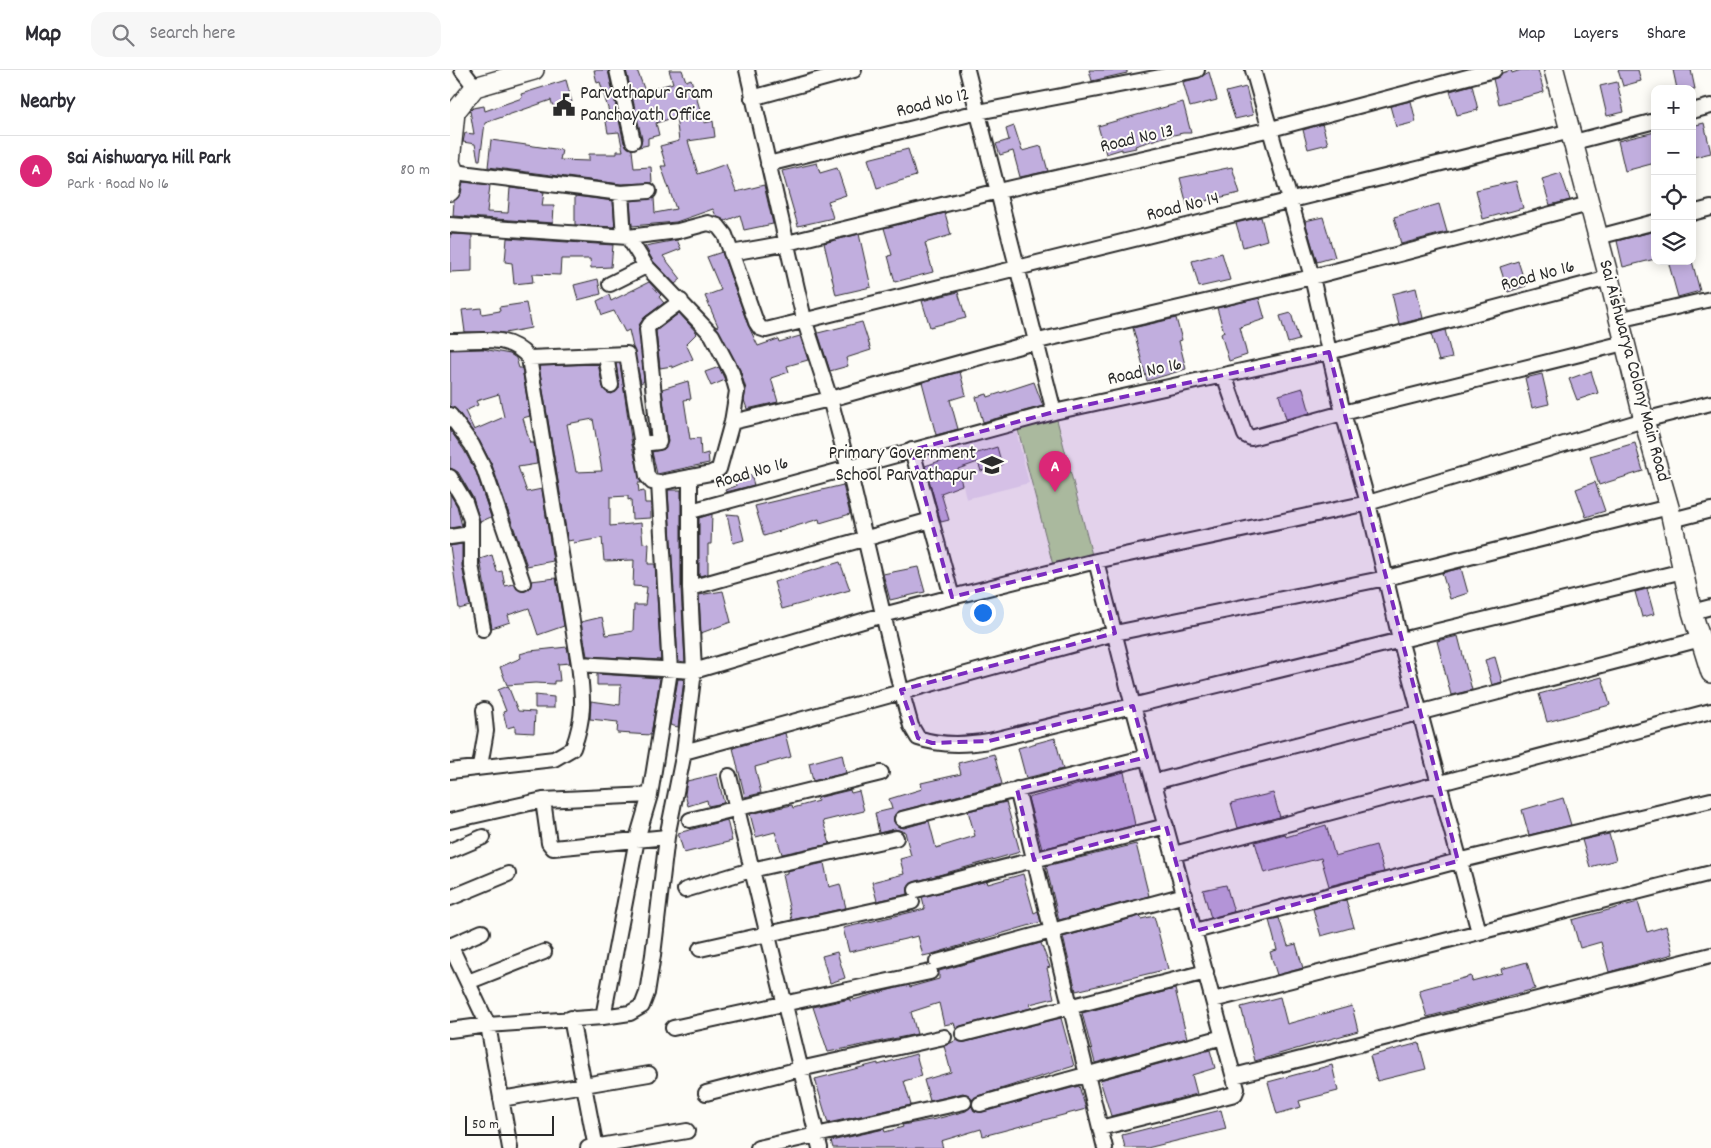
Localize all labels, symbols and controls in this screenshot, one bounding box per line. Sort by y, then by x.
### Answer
search box [91,12,441,57]
text: Map [25,18,61,52]
icon: search [109,21,137,49]
text: Search here [149,21,235,48]
text: Map [1518,22,1545,47]
text: Layers [1573,22,1619,47]
text: Share [1647,22,1686,47]
place label: Parvathapur Gram Panchayath Office [580,81,713,130]
street label: Road No 12 [894,82,972,126]
map controls [1651,85,1696,265]
button: + [1651,85,1696,130]
text: Nearby [20,88,75,118]
public building icon: Parvathapur Gram Panchayath Office [551,92,577,118]
street label: Road No 13 [1098,118,1176,162]
button: − [1651,130,1696,175]
text: Sai Aishwarya Hill Park [67,146,231,173]
text: A [32,159,40,182]
text: 80 m [400,159,430,182]
text: Park · Road No 16 [67,173,169,196]
button: locate [1651,175,1696,220]
street label: Road No 14 [1144,186,1222,230]
button: layers [1651,220,1696,265]
street label: Road No 16 [1498,254,1578,300]
street label: Sai Aishwarya Colony Main Road [1590,257,1676,485]
street label: Road No 16 [1105,352,1185,394]
place label: Primary Government School Parvathapur [828,441,976,490]
street label: Road No 16 [712,451,792,497]
pin: A [1039,451,1071,492]
school or university icon: Primary Government School Parvathapur [979,452,1005,478]
your location [970,600,996,626]
scale bar [465,1113,554,1136]
text: 50 m [472,1115,499,1135]

